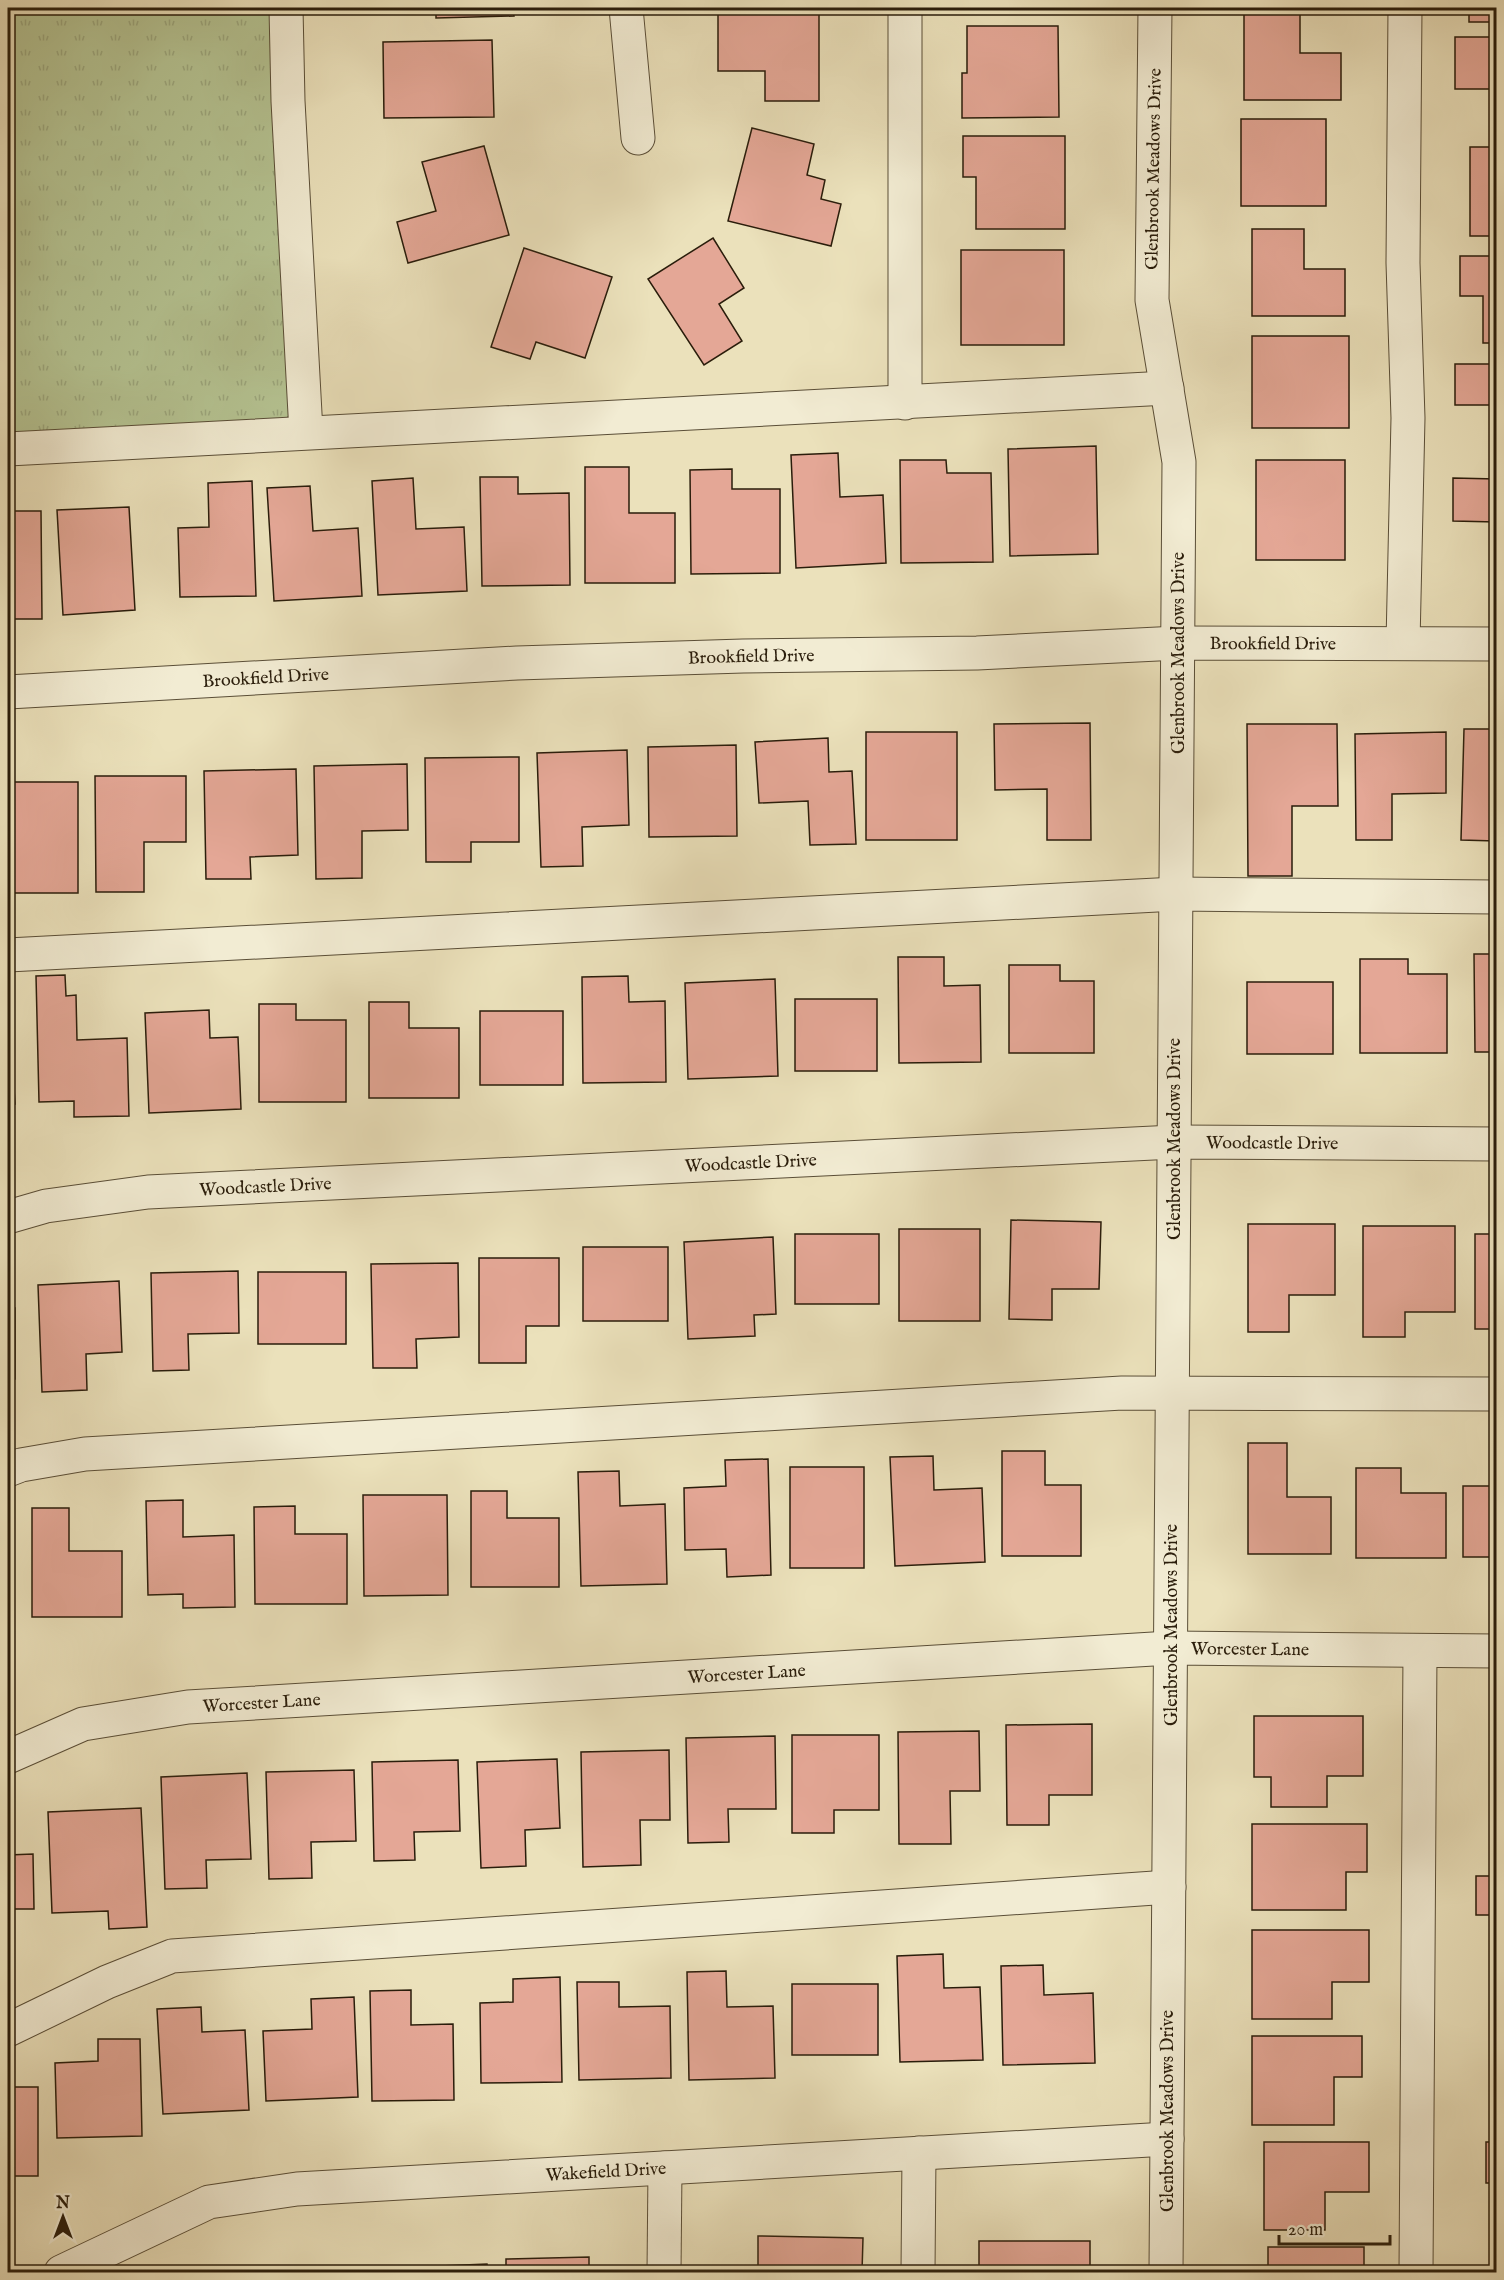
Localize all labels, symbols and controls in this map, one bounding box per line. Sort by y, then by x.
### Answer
street label: Glenbrook Meadows Drive [1141,68,1168,270]
street label: Glenbrook Meadows Drive [1168,552,1191,754]
street label: Brookfield Drive [1209,633,1336,656]
street label: Brookfield Drive [687,645,815,671]
street label: Brookfield Drive [202,664,330,694]
street label: Glenbrook Meadows Drive [1164,1038,1187,1240]
street label: Woodcastle Drive [1206,1132,1338,1156]
street label: Woodcastle Drive [684,1149,817,1179]
street label: Woodcastle Drive [199,1173,332,1202]
street label: Glenbrook Meadows Drive [1161,1524,1184,1726]
street label: Worcester Lane [1191,1638,1309,1662]
street label: Worcester Lane [687,1660,806,1690]
street label: Worcester Lane [202,1689,321,1719]
street label: Glenbrook Meadows Drive [1157,2010,1180,2212]
street label: Wakefield Drive [545,2158,667,2188]
north arrow [33,2187,93,2247]
text: N [55,2194,70,2214]
scale bar [1279,2208,1390,2246]
text: 20 m [1288,2219,1323,2242]

